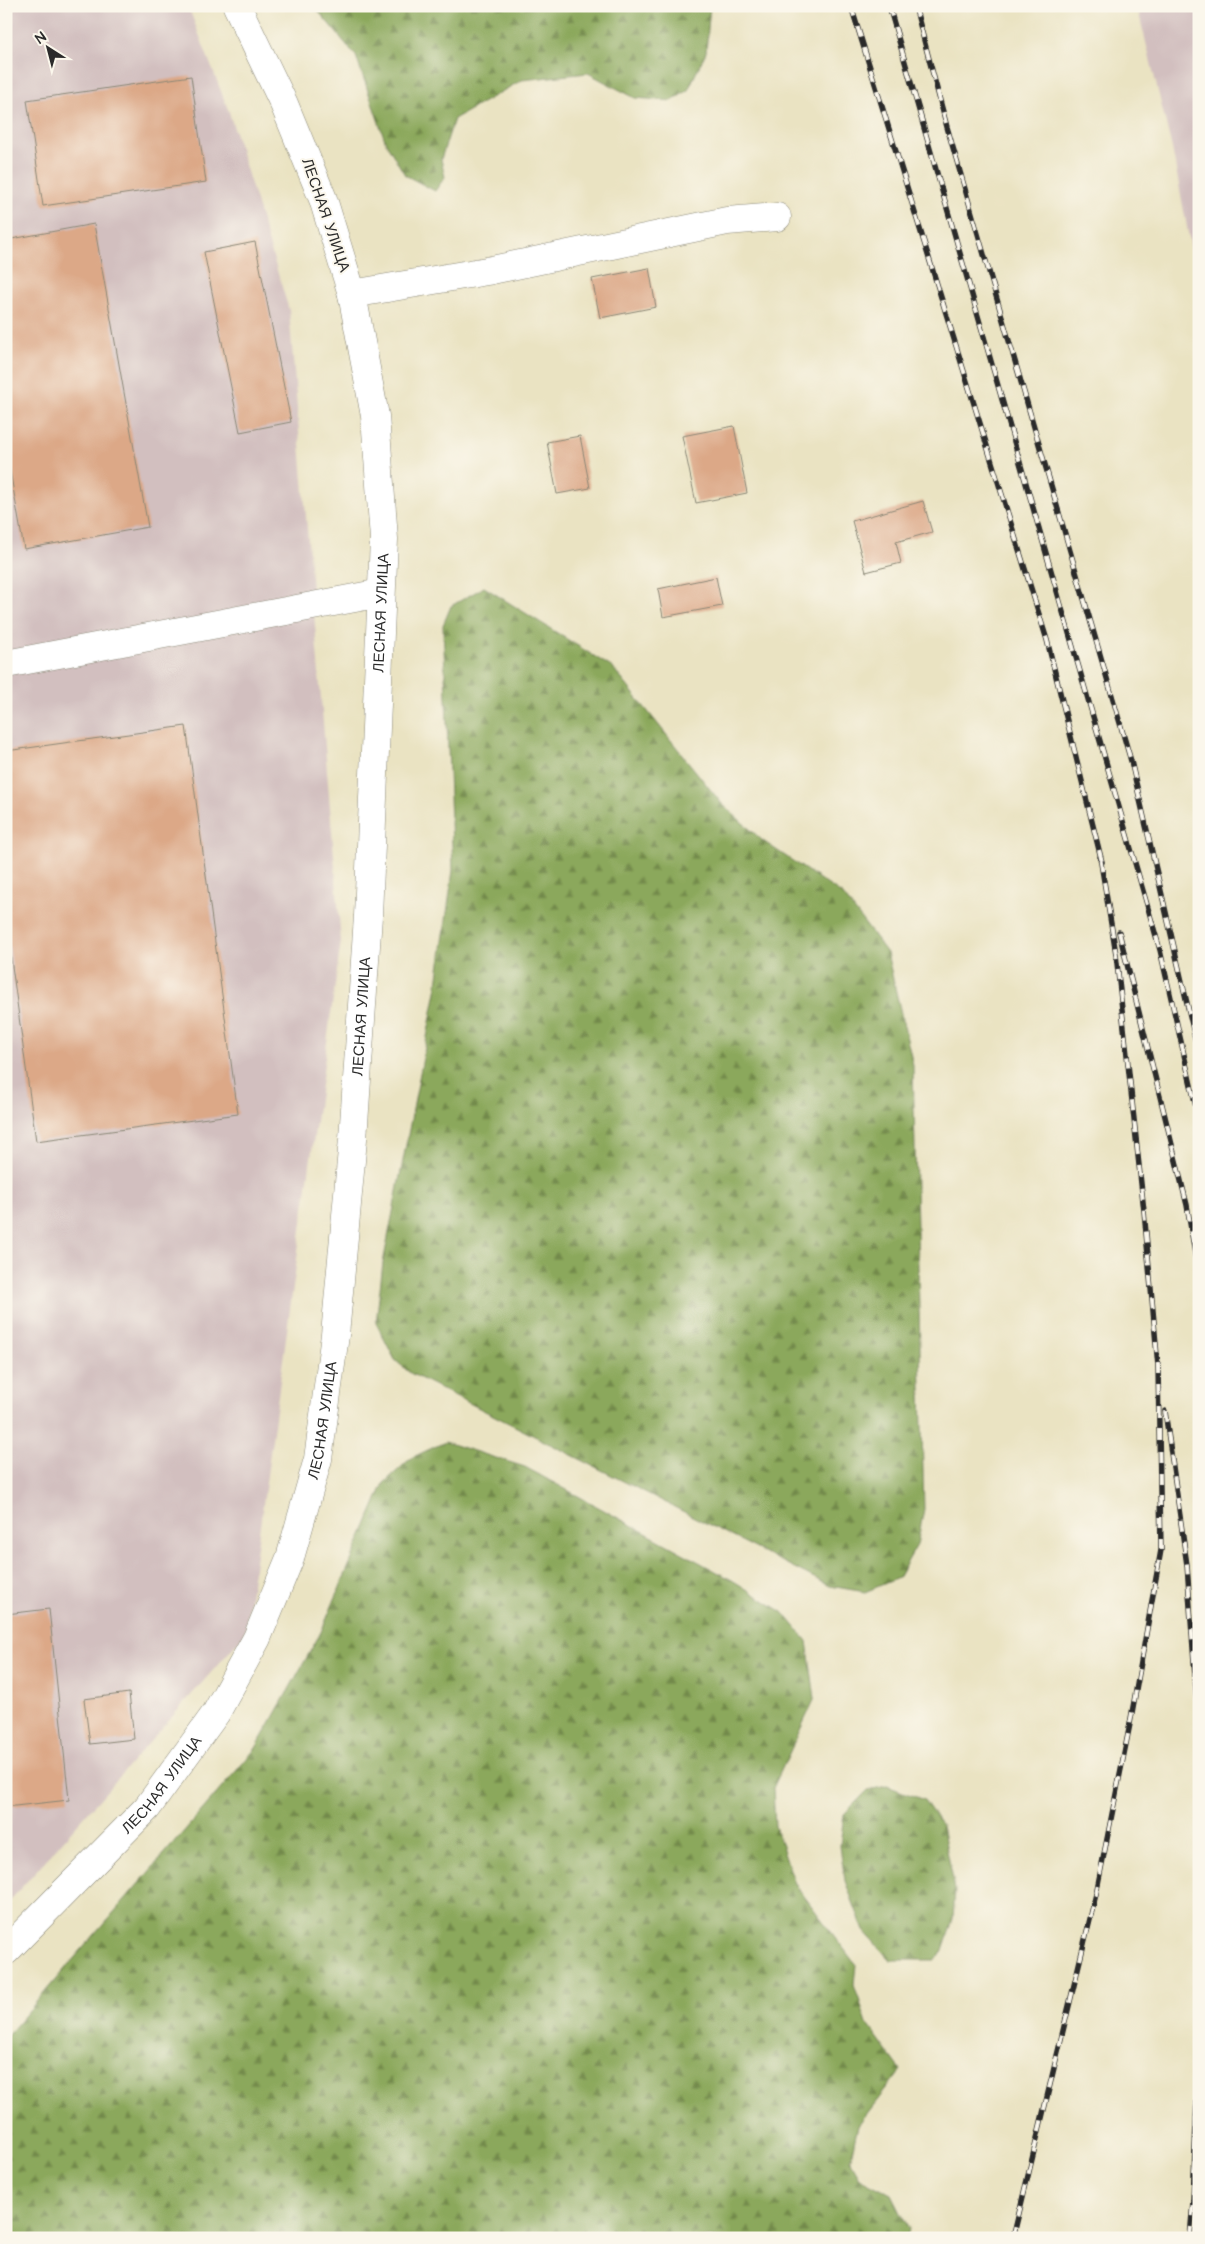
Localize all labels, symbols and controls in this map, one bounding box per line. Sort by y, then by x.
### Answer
north arrow [22,22,72,72]
text: N [32,27,51,49]
street label: ЛЕСНАЯ УЛИЦА [296,155,355,275]
street label: ЛЕСНАЯ УЛИЦА [368,553,394,673]
street label: ЛЕСНАЯ УЛИЦА [347,956,376,1077]
street label: ЛЕСНАЯ УЛИЦА [303,1360,342,1482]
street label: ЛЕСНАЯ УЛИЦА [117,1732,207,1839]

